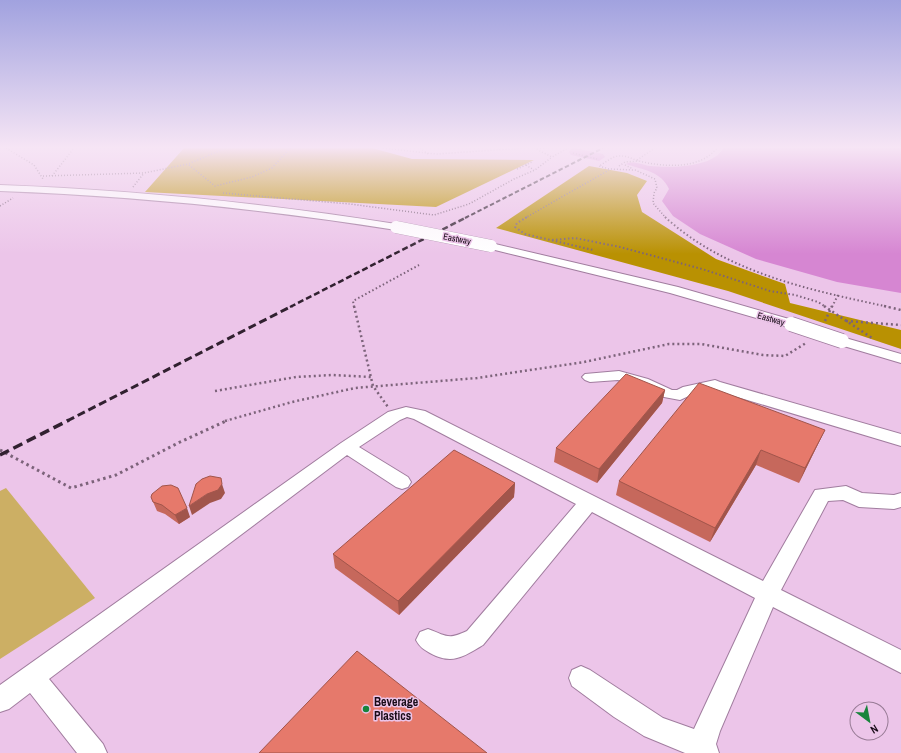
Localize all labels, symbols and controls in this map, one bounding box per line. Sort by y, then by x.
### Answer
street label: Eastway [442,230,472,248]
street label: Eastway [756,309,786,329]
place label: Beverage Plastics [374,694,419,724]
north arrow [849,701,889,741]
marker: Beverage Plastics [361,704,371,714]
text: N [868,722,881,737]

